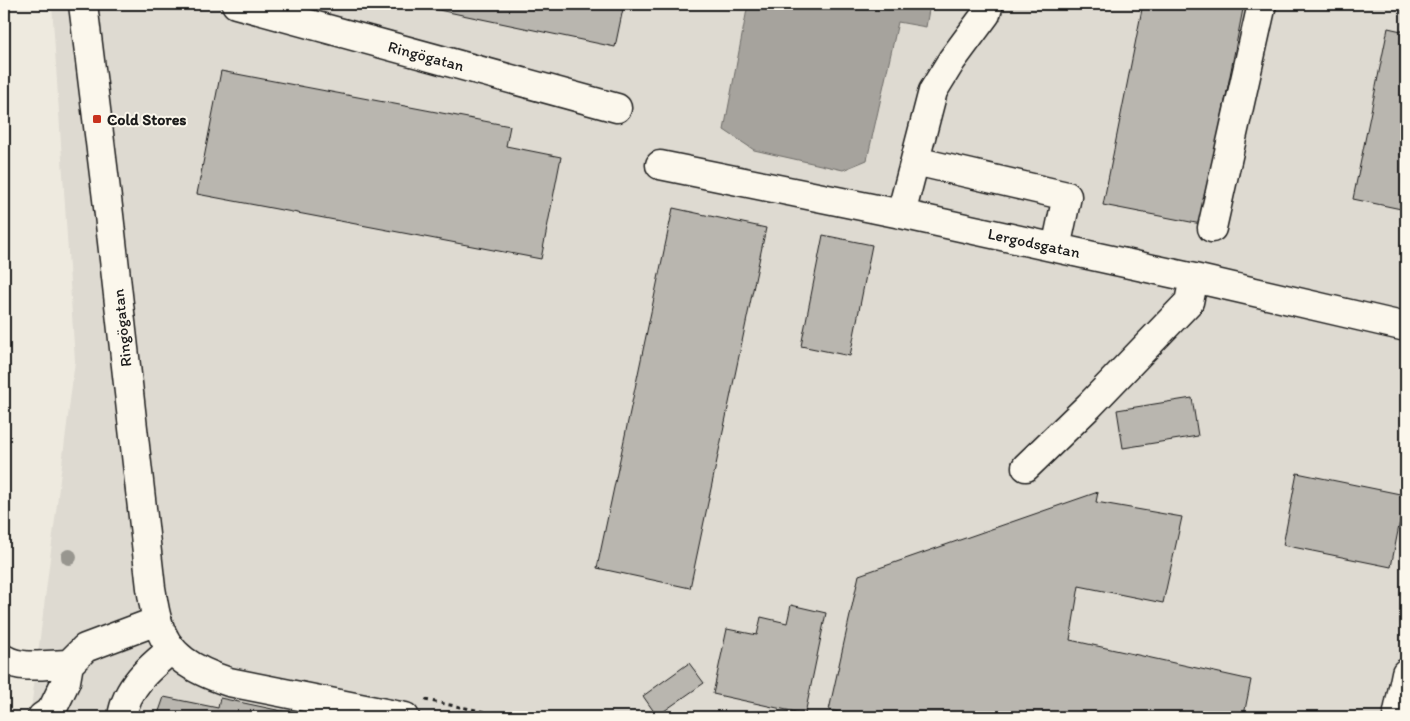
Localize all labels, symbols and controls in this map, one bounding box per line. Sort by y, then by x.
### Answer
street label: Ringögatan [386,37,467,75]
place label: Cold Stores [107,110,187,129]
marker: Cold Stores [91,113,103,125]
street label: Lergodsgatan [986,224,1082,262]
street label: Ringögatan [108,288,136,368]

